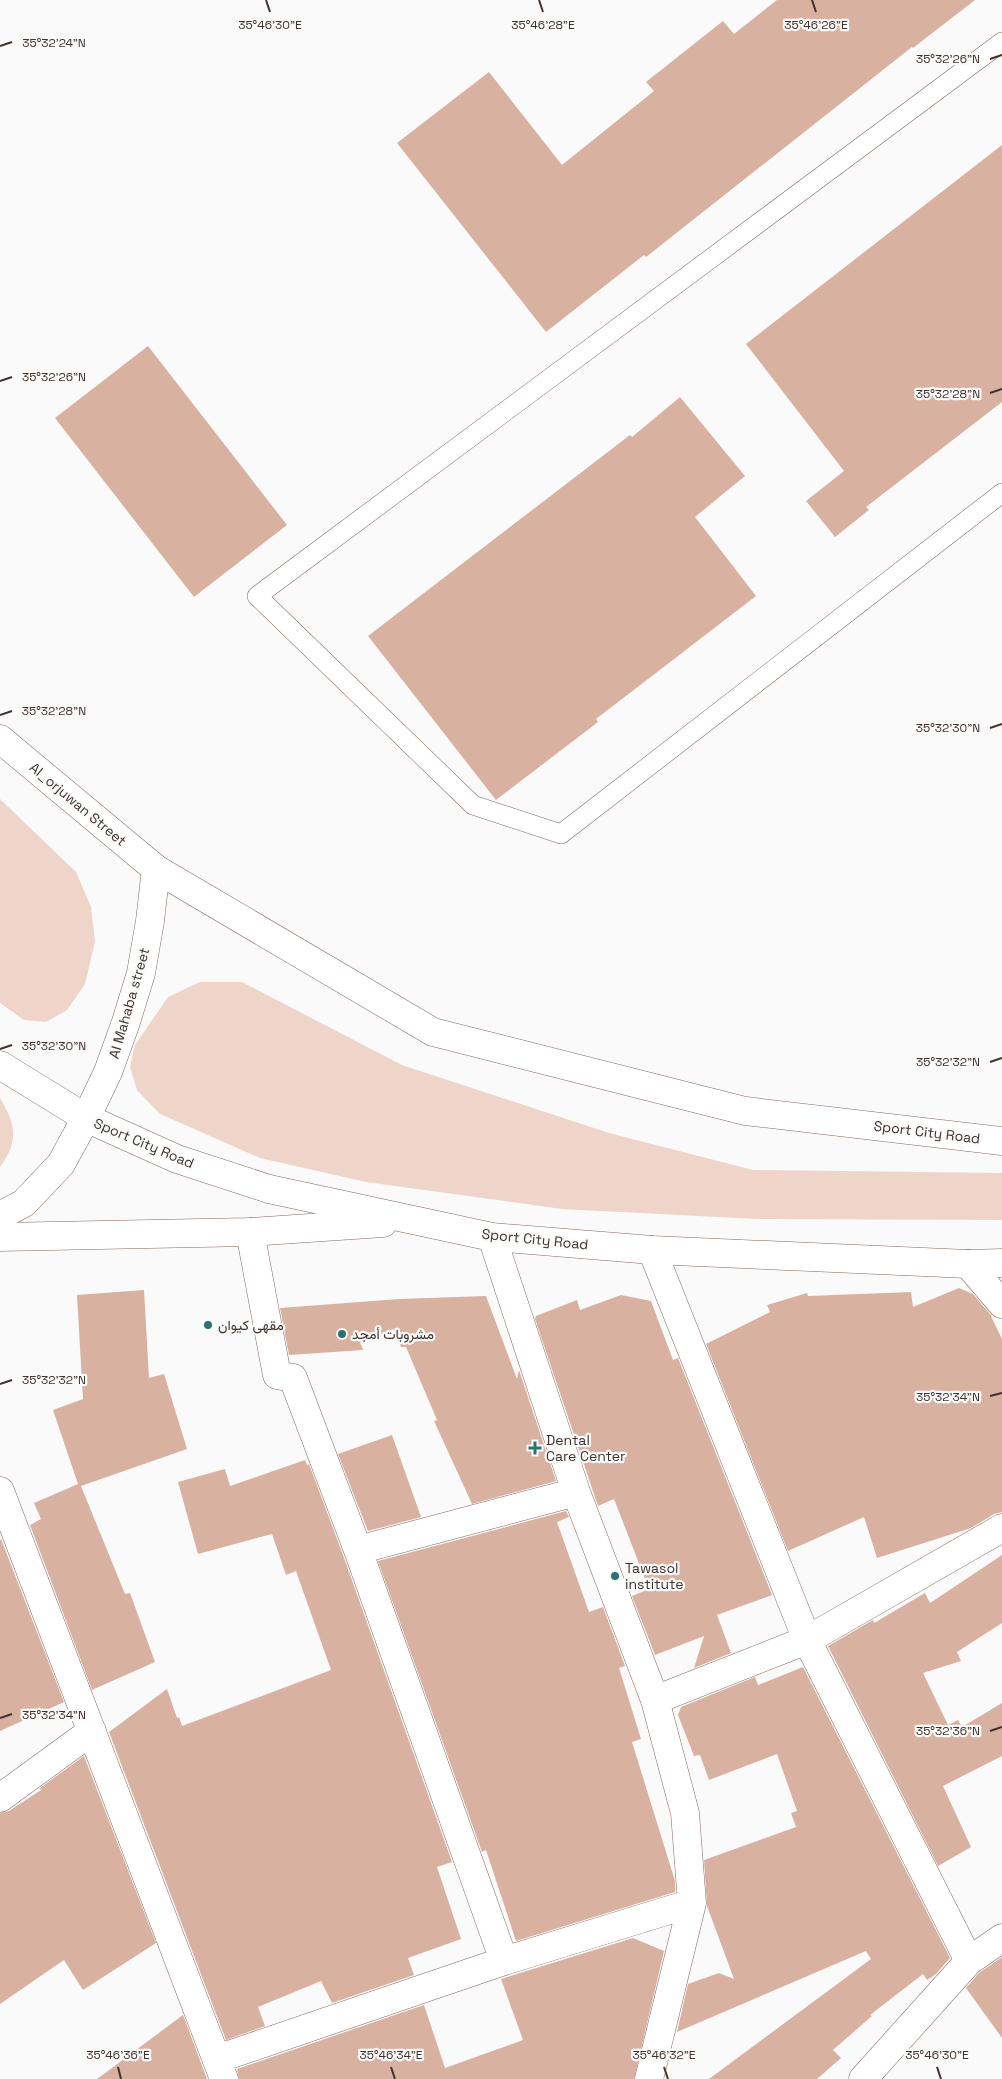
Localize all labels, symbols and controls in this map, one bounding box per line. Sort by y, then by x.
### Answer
text: 35°46'30"E [238,17,302,33]
text: 35°46'28"E [511,17,575,33]
text: 35°46'26"E [784,17,848,33]
text: 35°32'24"N [22,35,86,51]
text: 35°32'26"N [916,51,980,67]
text: 35°32'26"N [22,369,86,385]
text: 35°32'28"N [916,386,980,402]
text: 35°32'28"N [22,703,86,719]
text: 35°32'30"N [916,720,980,736]
street label: Al_orjuwan Street [26,758,130,850]
street label: Al Mahaba street [105,945,153,1061]
text: 35°32'30"N [22,1038,86,1054]
text: 35°32'32"N [916,1054,980,1070]
street label: Sport City Road [91,1114,197,1172]
street label: Sport City Road [873,1117,981,1147]
street label: Sport City Road [481,1224,589,1254]
place label: مقهى كيوان [218,1316,284,1334]
marker: مقهى كيوان [202,1319,214,1331]
place label: مشروبات أمجد [352,1325,434,1343]
marker: مشروبات أمجد [336,1328,348,1340]
text: 35°32'32"N [22,1372,86,1388]
text: 35°32'34"N [916,1389,980,1405]
place label: Dental Care Center [546,1431,625,1465]
marker: Dental Care Center [528,1441,542,1455]
place label: Tawasol institute [625,1559,684,1593]
marker: Tawasol institute [609,1570,621,1582]
text: 35°32'34"N [22,1707,86,1723]
text: 35°32'36"N [916,1723,980,1739]
text: 35°46'36"E [86,2047,150,2063]
text: 35°46'34"E [359,2047,423,2063]
text: 35°46'32"E [632,2047,696,2063]
text: 35°46'30"E [905,2047,969,2063]

